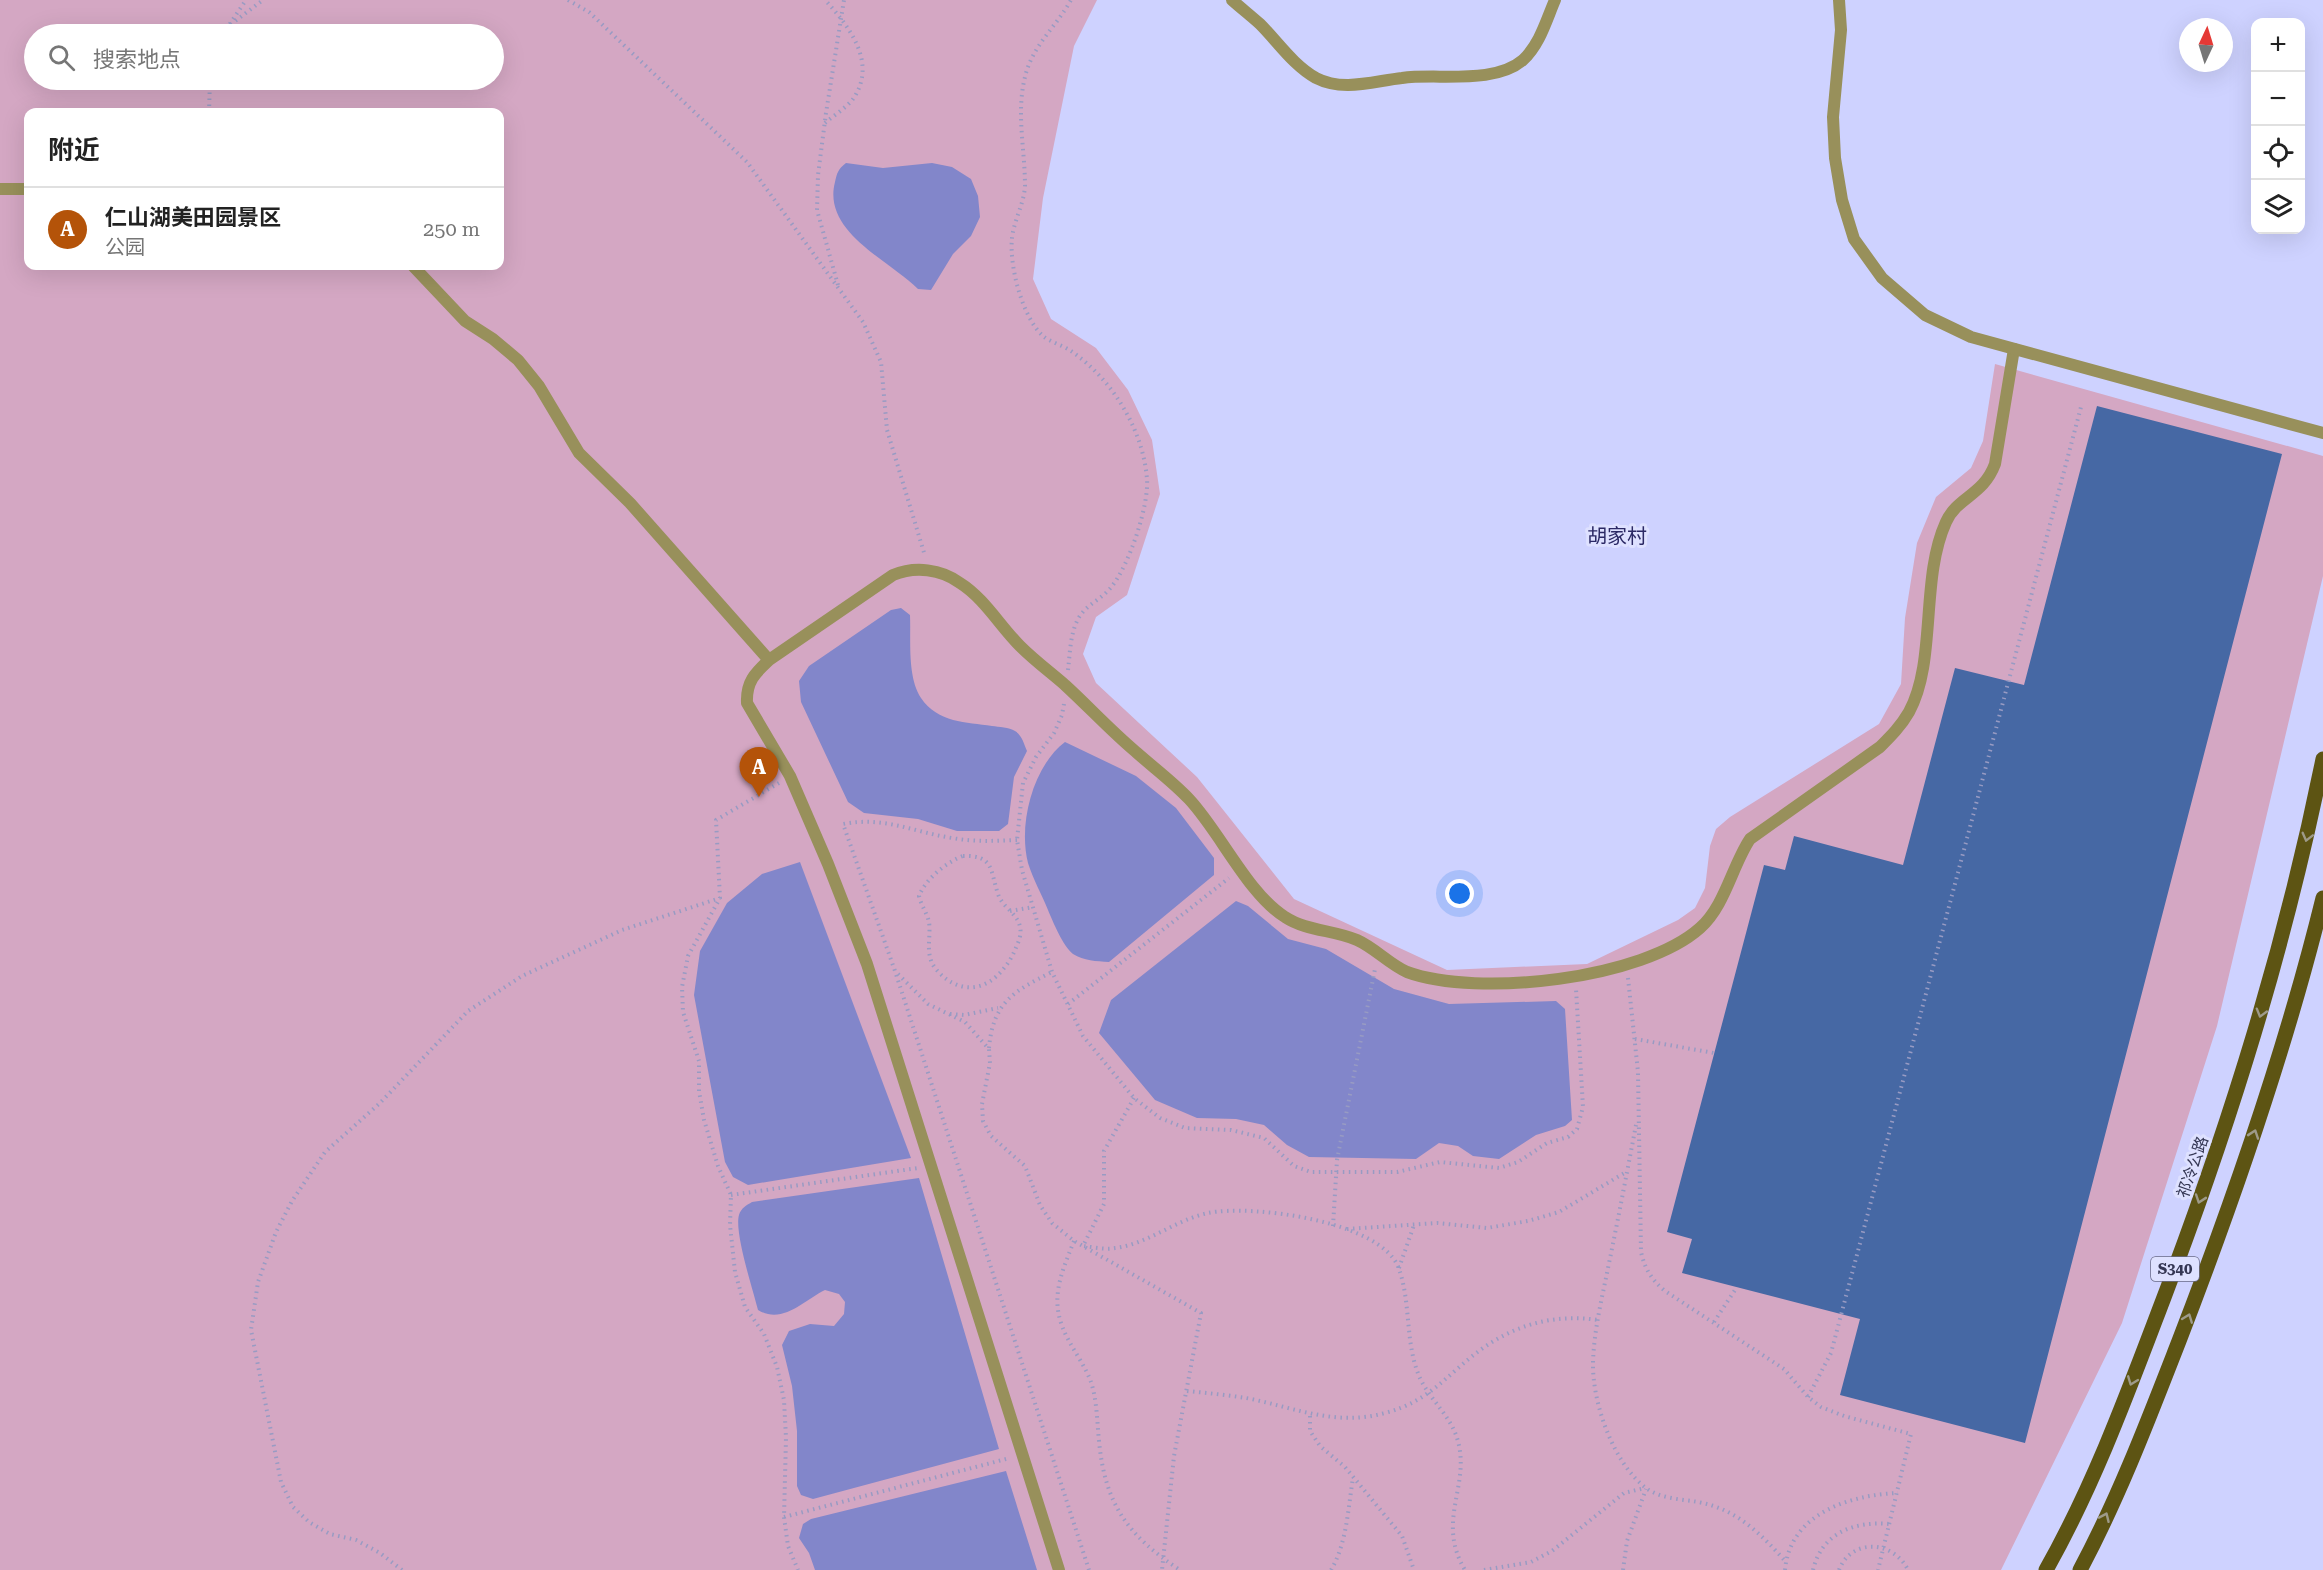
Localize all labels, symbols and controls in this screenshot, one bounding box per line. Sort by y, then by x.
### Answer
north arrow [2179,18,2233,72]
map controls [2251,18,2305,234]
button: + [2251,18,2305,72]
search box [24,24,504,90]
icon: search [45,41,78,74]
text: 搜索地点 [93,47,181,72]
button: − [2251,72,2305,126]
button: locate [2251,126,2305,180]
text: 附近 [48,135,100,165]
button: layers [2251,180,2305,234]
text: 仁山湖美田园景区 [105,205,281,230]
text: A [60,217,75,241]
text: 250 m [423,217,480,241]
text: 公园 [105,235,145,259]
district label: 胡家村 [1587,524,1647,548]
pin: A [740,748,778,797]
one-way arrow [2301,831,2314,841]
your location [1445,879,1474,908]
one-way arrow [2256,1008,2268,1018]
one-way arrow [2246,1129,2259,1140]
street label: 祁冷公路 [2173,1134,2212,1201]
one-way arrow [2195,1193,2208,1203]
road number: S340 [2151,1257,2199,1281]
one-way arrow [2181,1313,2193,1324]
one-way arrow [2127,1375,2139,1386]
one-way arrow [2098,1513,2110,1524]

